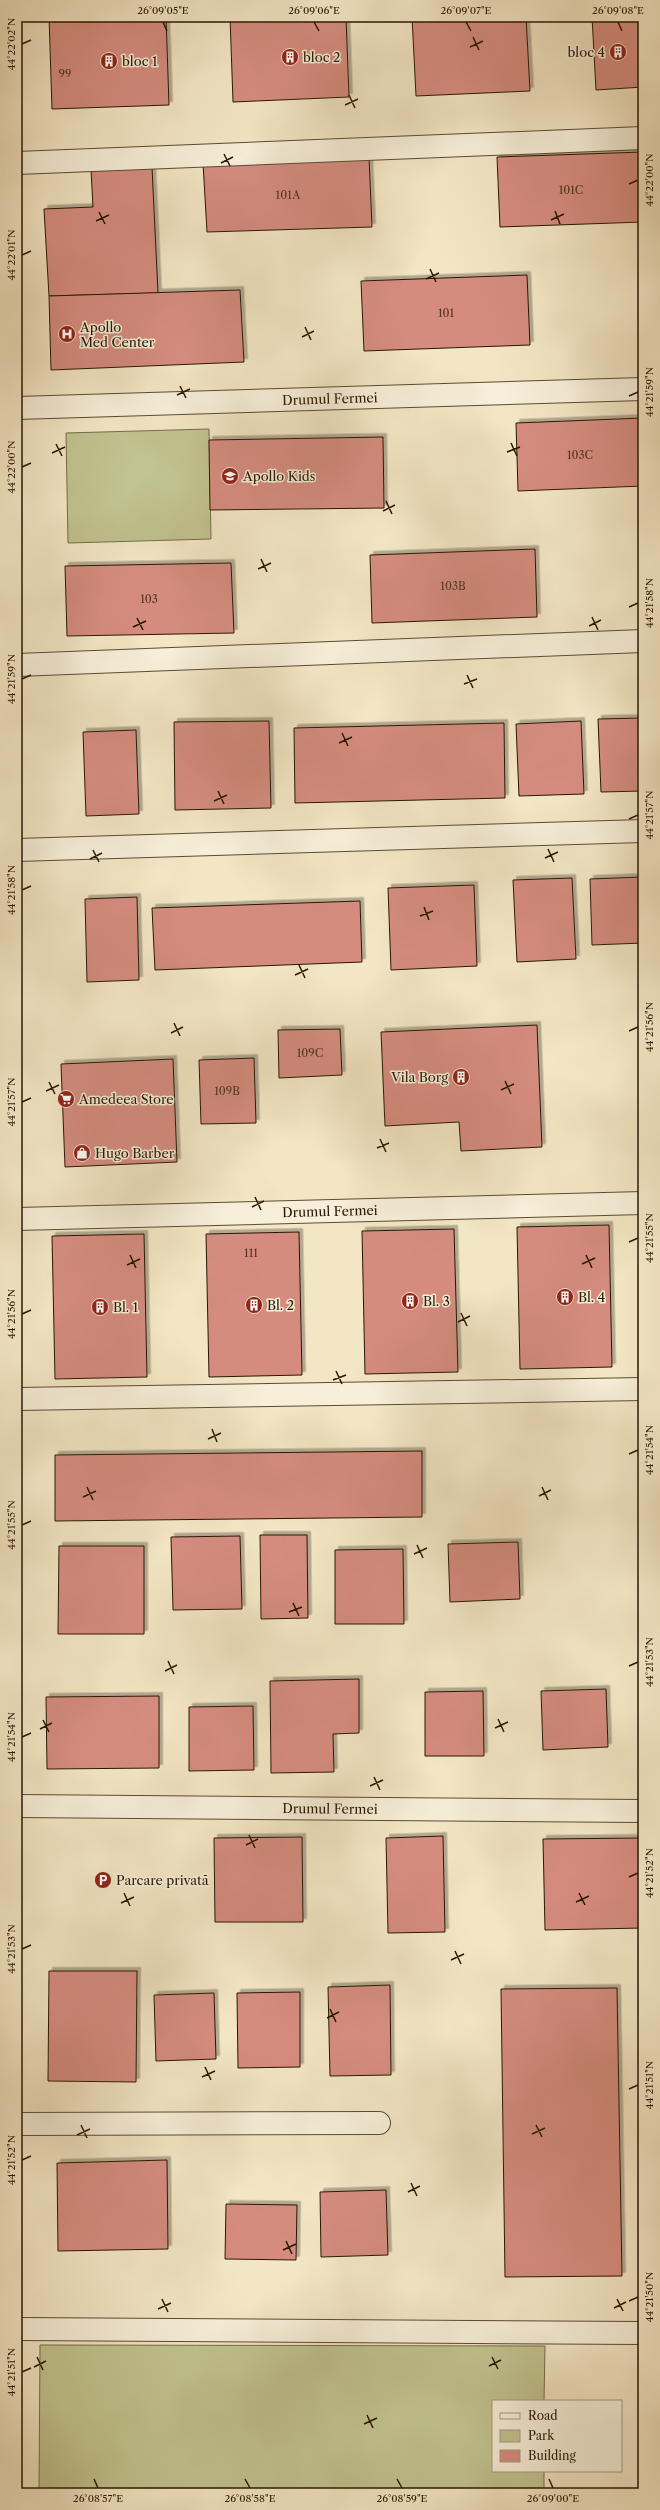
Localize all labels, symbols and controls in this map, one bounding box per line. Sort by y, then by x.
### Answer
text: 26°09'05"E [137,4,189,17]
text: 26°09'06"E [288,4,340,17]
text: 26°09'07"E [441,4,492,17]
text: 26°09'08"E [592,4,644,17]
text: 44°22'02"N [5,18,18,70]
building icon: bloc 4 [608,42,628,62]
place label: bloc 4 [568,44,605,60]
building icon: bloc 2 [280,47,300,67]
place label: bloc 2 [303,49,340,65]
building icon: bloc 1 [99,51,119,71]
place label: bloc 1 [122,53,158,69]
house number: 99 [59,67,71,81]
text: 44°22'00"N [643,153,656,207]
house number: 101C [559,183,583,197]
house number: 101A [276,188,301,202]
text: 44°22'01"N [5,230,18,280]
house number: 101 [438,306,454,320]
place label: Apollo Med Center [79,319,155,350]
hospital icon: Apollo Med Center [57,324,77,344]
text: 44°21'59"N [643,367,656,417]
street label: Drumul Fermei [282,389,378,408]
text: 44°22'00"N [5,440,18,494]
house number: 103C [567,448,593,462]
school or university icon: Apollo Kids [220,466,240,486]
place label: Apollo Kids [242,468,316,484]
text: 44°21'58"N [643,578,656,628]
house number: 103B [440,579,466,593]
house number: 103 [140,592,158,606]
text: 44°21'59"N [5,654,18,704]
text: 44°21'57"N [643,790,656,840]
text: 44°21'58"N [5,865,18,915]
text: 44°21'56"N [643,1002,656,1052]
house number: 109C [297,1046,323,1060]
building icon: Vila Borg [451,1067,471,1087]
place label: Vila Borg [390,1069,448,1085]
text: 44°21'57"N [5,1077,18,1127]
house number: 109B [214,1084,240,1098]
supermarket icon: Amedeea Store [56,1089,76,1109]
place label: Amedeea Store [78,1091,174,1107]
shop icon: Hugo Barber [72,1143,92,1163]
place label: Hugo Barber [95,1145,175,1161]
street label: Drumul Fermei [282,1202,378,1220]
text: 44°21'55"N [643,1213,656,1263]
house number: 111 [244,1246,258,1260]
building icon: Bl. 4 [555,1287,575,1307]
text: 44°21'56"N [5,1289,18,1339]
place label: Bl. 4 [578,1289,605,1305]
building icon: Bl. 3 [400,1291,420,1311]
place label: Bl. 3 [423,1293,450,1309]
building icon: Bl. 2 [244,1295,264,1315]
building icon: Bl. 1 [90,1297,110,1317]
place label: Bl. 2 [267,1297,294,1313]
place label: Bl. 1 [113,1299,139,1315]
text: 44°21'54"N [643,1425,656,1475]
text: 44°21'55"N [5,1500,18,1550]
text: 44°21'53"N [643,1637,656,1687]
text: 44°21'54"N [5,1712,18,1762]
street label: Drumul Fermei [282,1800,378,1817]
text: 44°21'52"N [643,1848,656,1898]
parking icon: Parcare privată [93,1870,113,1890]
place label: Parcare privată [116,1872,209,1888]
text: 44°21'53"N [5,1924,18,1974]
text: 44°21'51"N [643,2061,656,2109]
text: 44°21'52"N [5,2135,18,2185]
text: 44°21'50"N [643,2272,656,2322]
text: 44°21'51"N [5,2348,18,2396]
legend [492,2400,622,2472]
text: Road [528,2408,558,2423]
text: Park [528,2428,555,2443]
text: Building [528,2448,576,2463]
text: 26°08'57"E [73,2492,123,2505]
text: 26°08'58"E [224,2492,276,2505]
text: 26°08'59"E [376,2492,428,2505]
text: 26°09'00"E [527,2492,579,2505]

